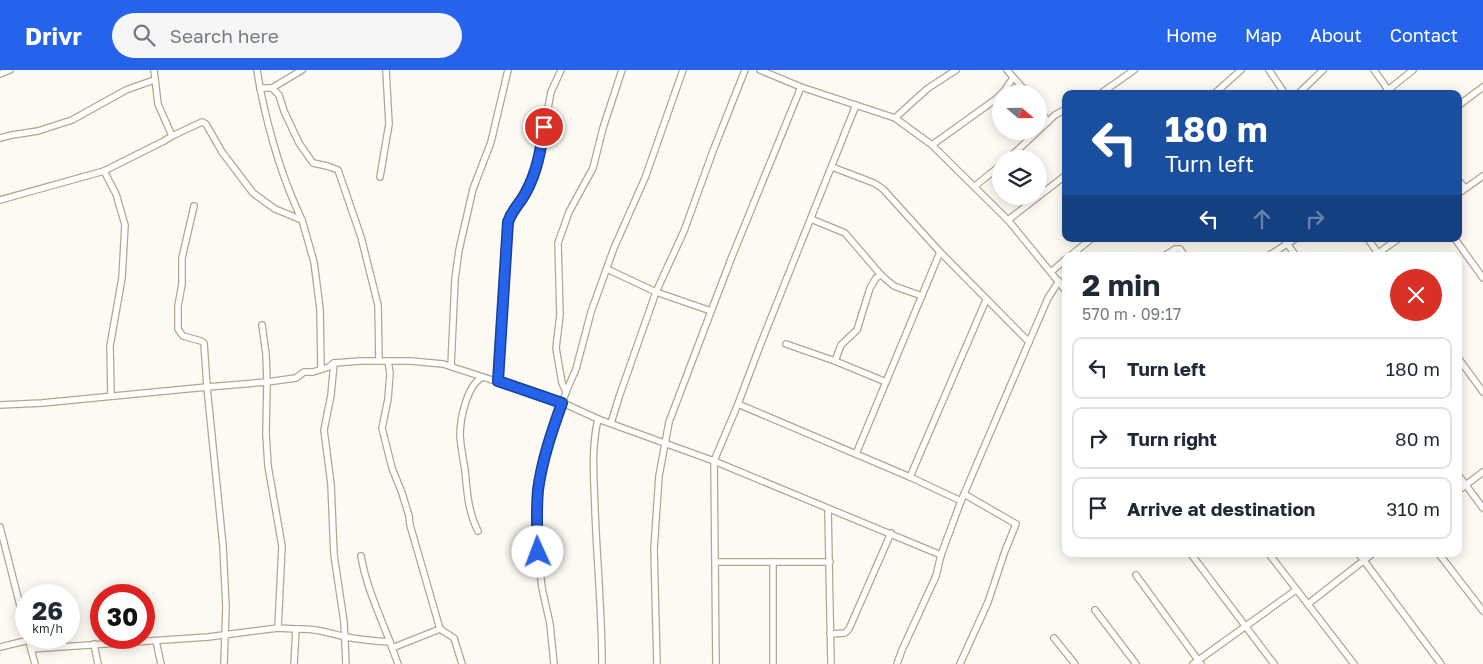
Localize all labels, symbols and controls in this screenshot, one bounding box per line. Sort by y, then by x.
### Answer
search box [112,13,462,58]
text: Drivr [25,21,82,50]
icon: search [130,21,158,49]
text: Search here [170,24,279,47]
text: Home [1166,24,1217,46]
text: Map [1245,24,1282,46]
text: About [1310,24,1362,46]
text: Contact [1390,24,1458,46]
north arrow [992,85,1048,140]
map controls [992,85,1047,205]
pin [523,106,565,148]
text: 180 m [1165,108,1268,150]
icon: left [1082,110,1147,175]
icon: arrive [530,113,558,141]
button: layers [992,150,1047,205]
text: Turn left [1165,150,1254,177]
icon: left [1195,205,1223,233]
icon: ahead [1248,205,1276,233]
icon: right [1301,205,1329,233]
text: 2 min [1082,267,1160,303]
button: close [1390,269,1442,321]
text: 570 m · 09:17 [1082,304,1181,324]
icon: left [1084,354,1112,382]
text: Turn left [1127,357,1206,380]
text: 180 m [1386,357,1440,380]
icon: right [1084,424,1112,452]
text: Turn right [1127,427,1217,450]
text: 80 m [1395,427,1440,450]
icon: arrive [1084,494,1112,522]
text: Arrive at destination [1127,497,1315,520]
text: 310 m [1386,497,1440,520]
position arrow [511,525,563,577]
speed limit sign: 30 [90,584,155,649]
text: 26 [32,595,63,626]
text: km/h [32,621,63,636]

